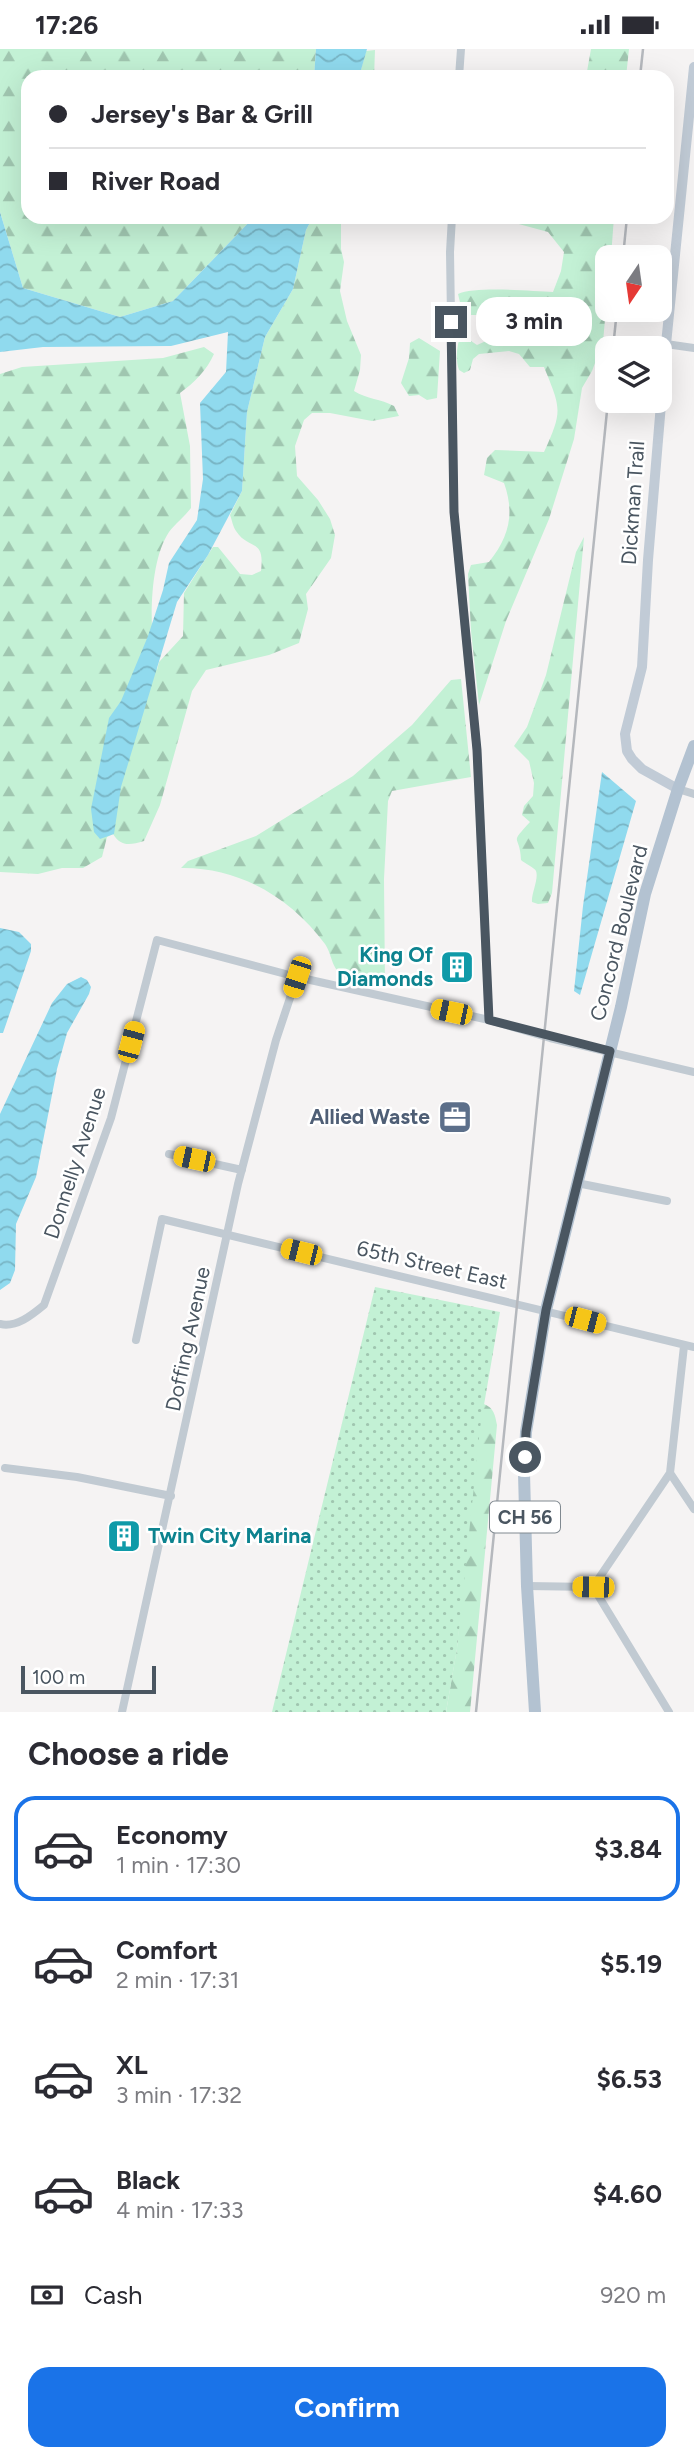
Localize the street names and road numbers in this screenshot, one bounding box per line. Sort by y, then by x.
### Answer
street label: Dickman Trail [616,440,649,566]
street label: Concord Boulevard [585,842,652,1023]
street label: Donnelly Avenue [38,1084,111,1242]
street label: 65th Street East [354,1235,510,1294]
street label: Doffing Avenue [160,1264,215,1414]
road number: CH 56 [490,1501,560,1533]

